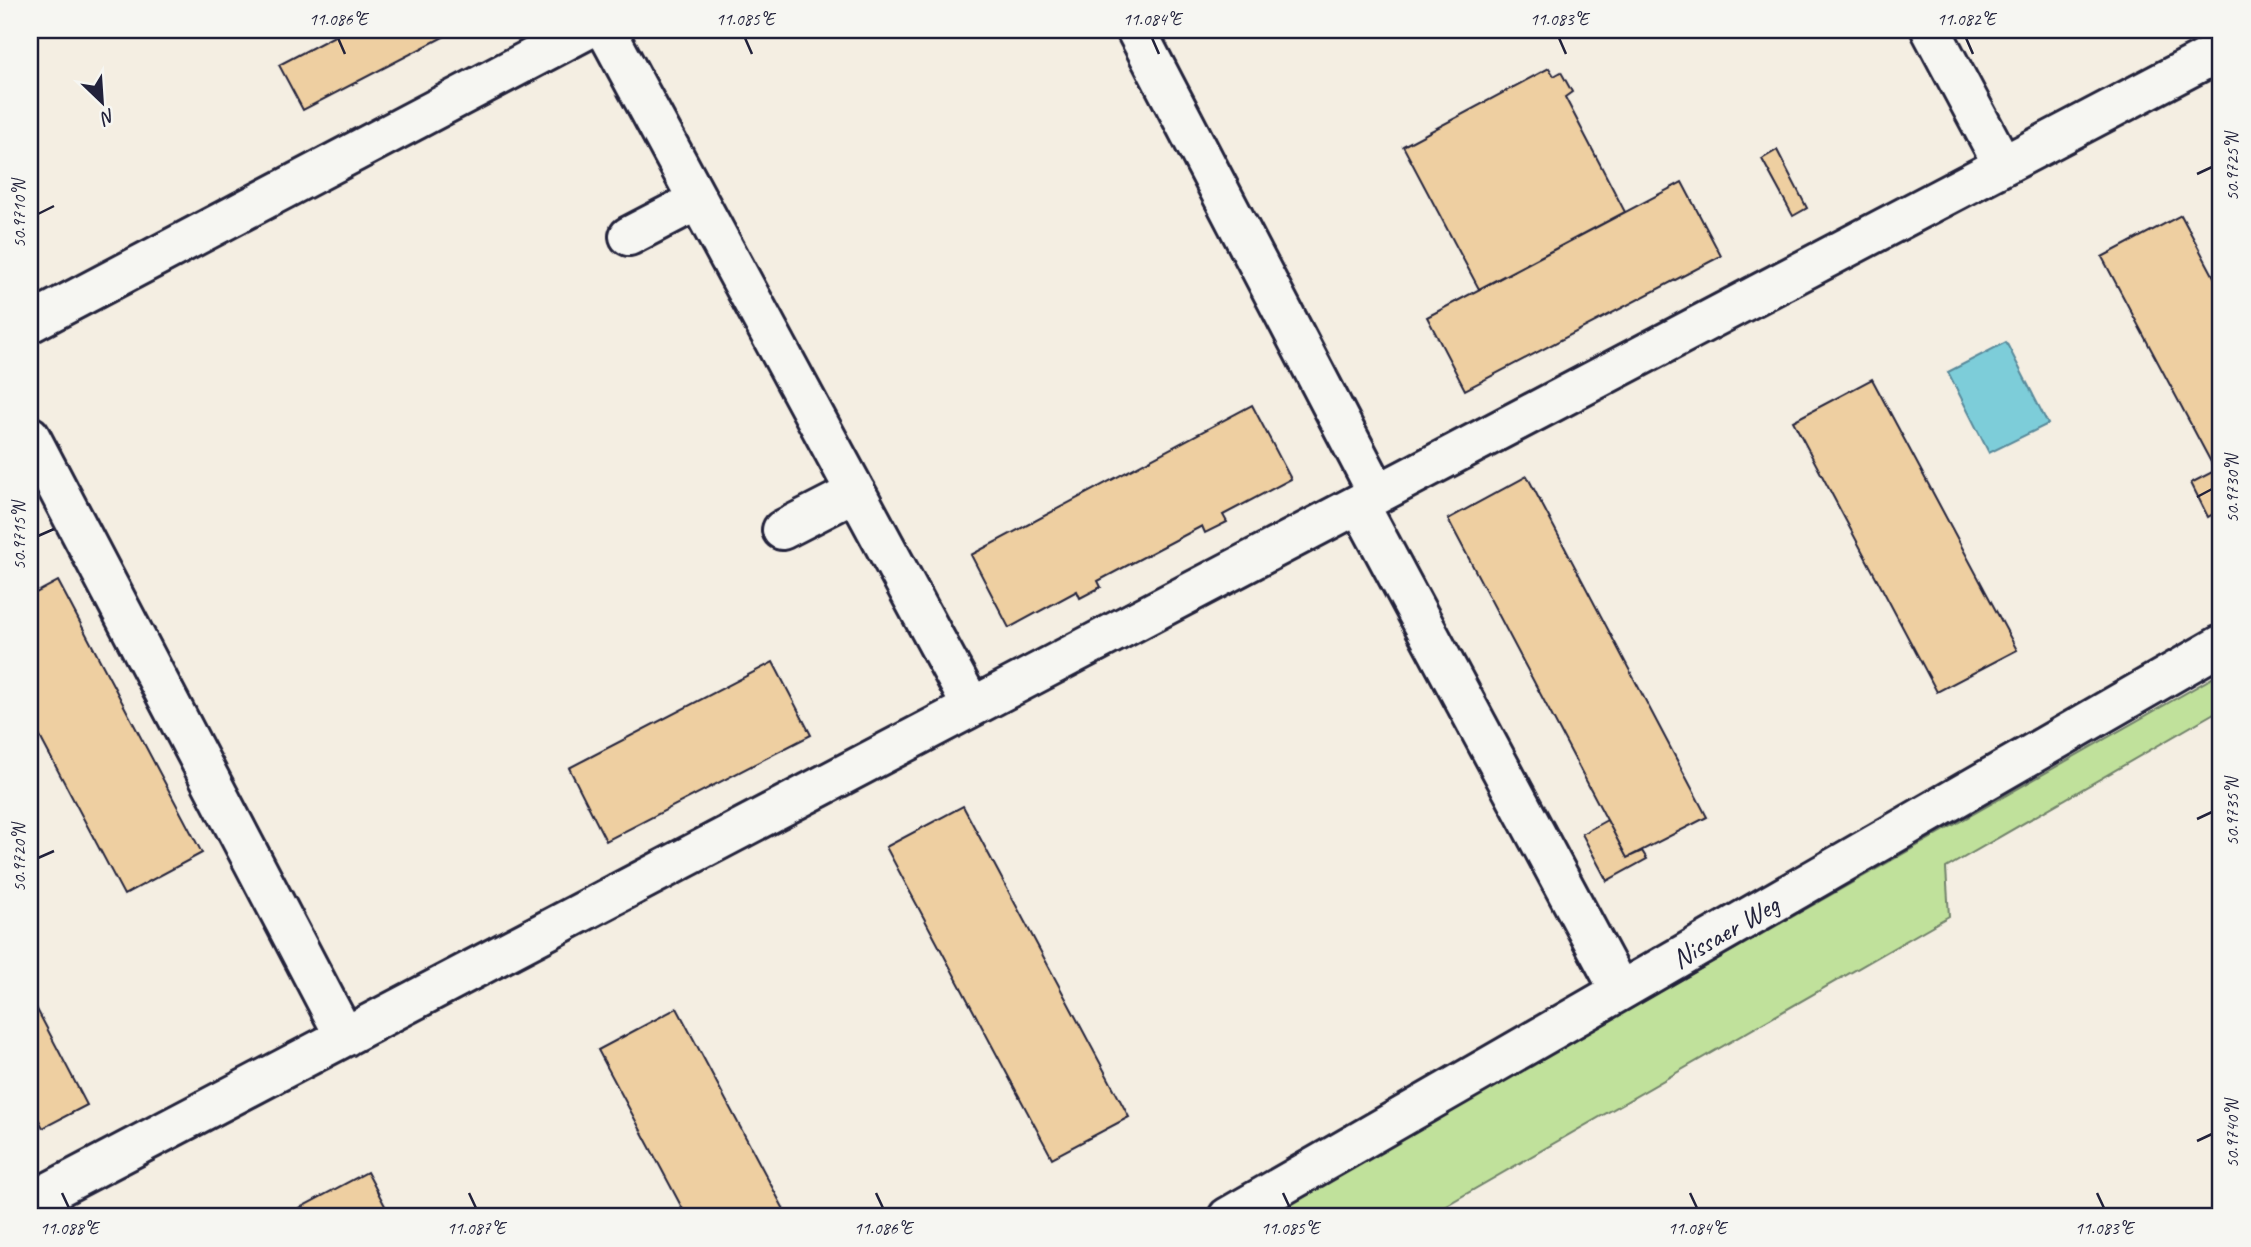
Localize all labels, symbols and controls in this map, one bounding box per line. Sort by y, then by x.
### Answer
text: 11.086°E [309,8,370,30]
text: 11.085°E [716,8,777,30]
text: 11.084°E [1123,8,1184,30]
text: 11.083°E [1530,8,1591,30]
text: 11.082°E [1937,8,1998,30]
north arrow [66,66,136,136]
text: N [95,103,119,131]
text: 50.9725°N [2221,130,2243,201]
text: 50.9710°N [8,177,30,248]
text: 50.9730°N [2221,452,2243,523]
text: 50.9715°N [8,499,30,570]
text: 50.9735°N [2221,775,2243,846]
text: 50.9720°N [8,821,30,892]
street label: Nissaer Weg [1665,886,1786,976]
text: 50.9740°N [2221,1097,2243,1168]
text: 11.088°E [40,1217,101,1239]
text: 11.087°E [447,1217,508,1239]
text: 11.086°E [854,1217,915,1239]
text: 11.085°E [1261,1217,1322,1239]
text: 11.084°E [1668,1217,1729,1239]
text: 11.083°E [2075,1217,2136,1239]

